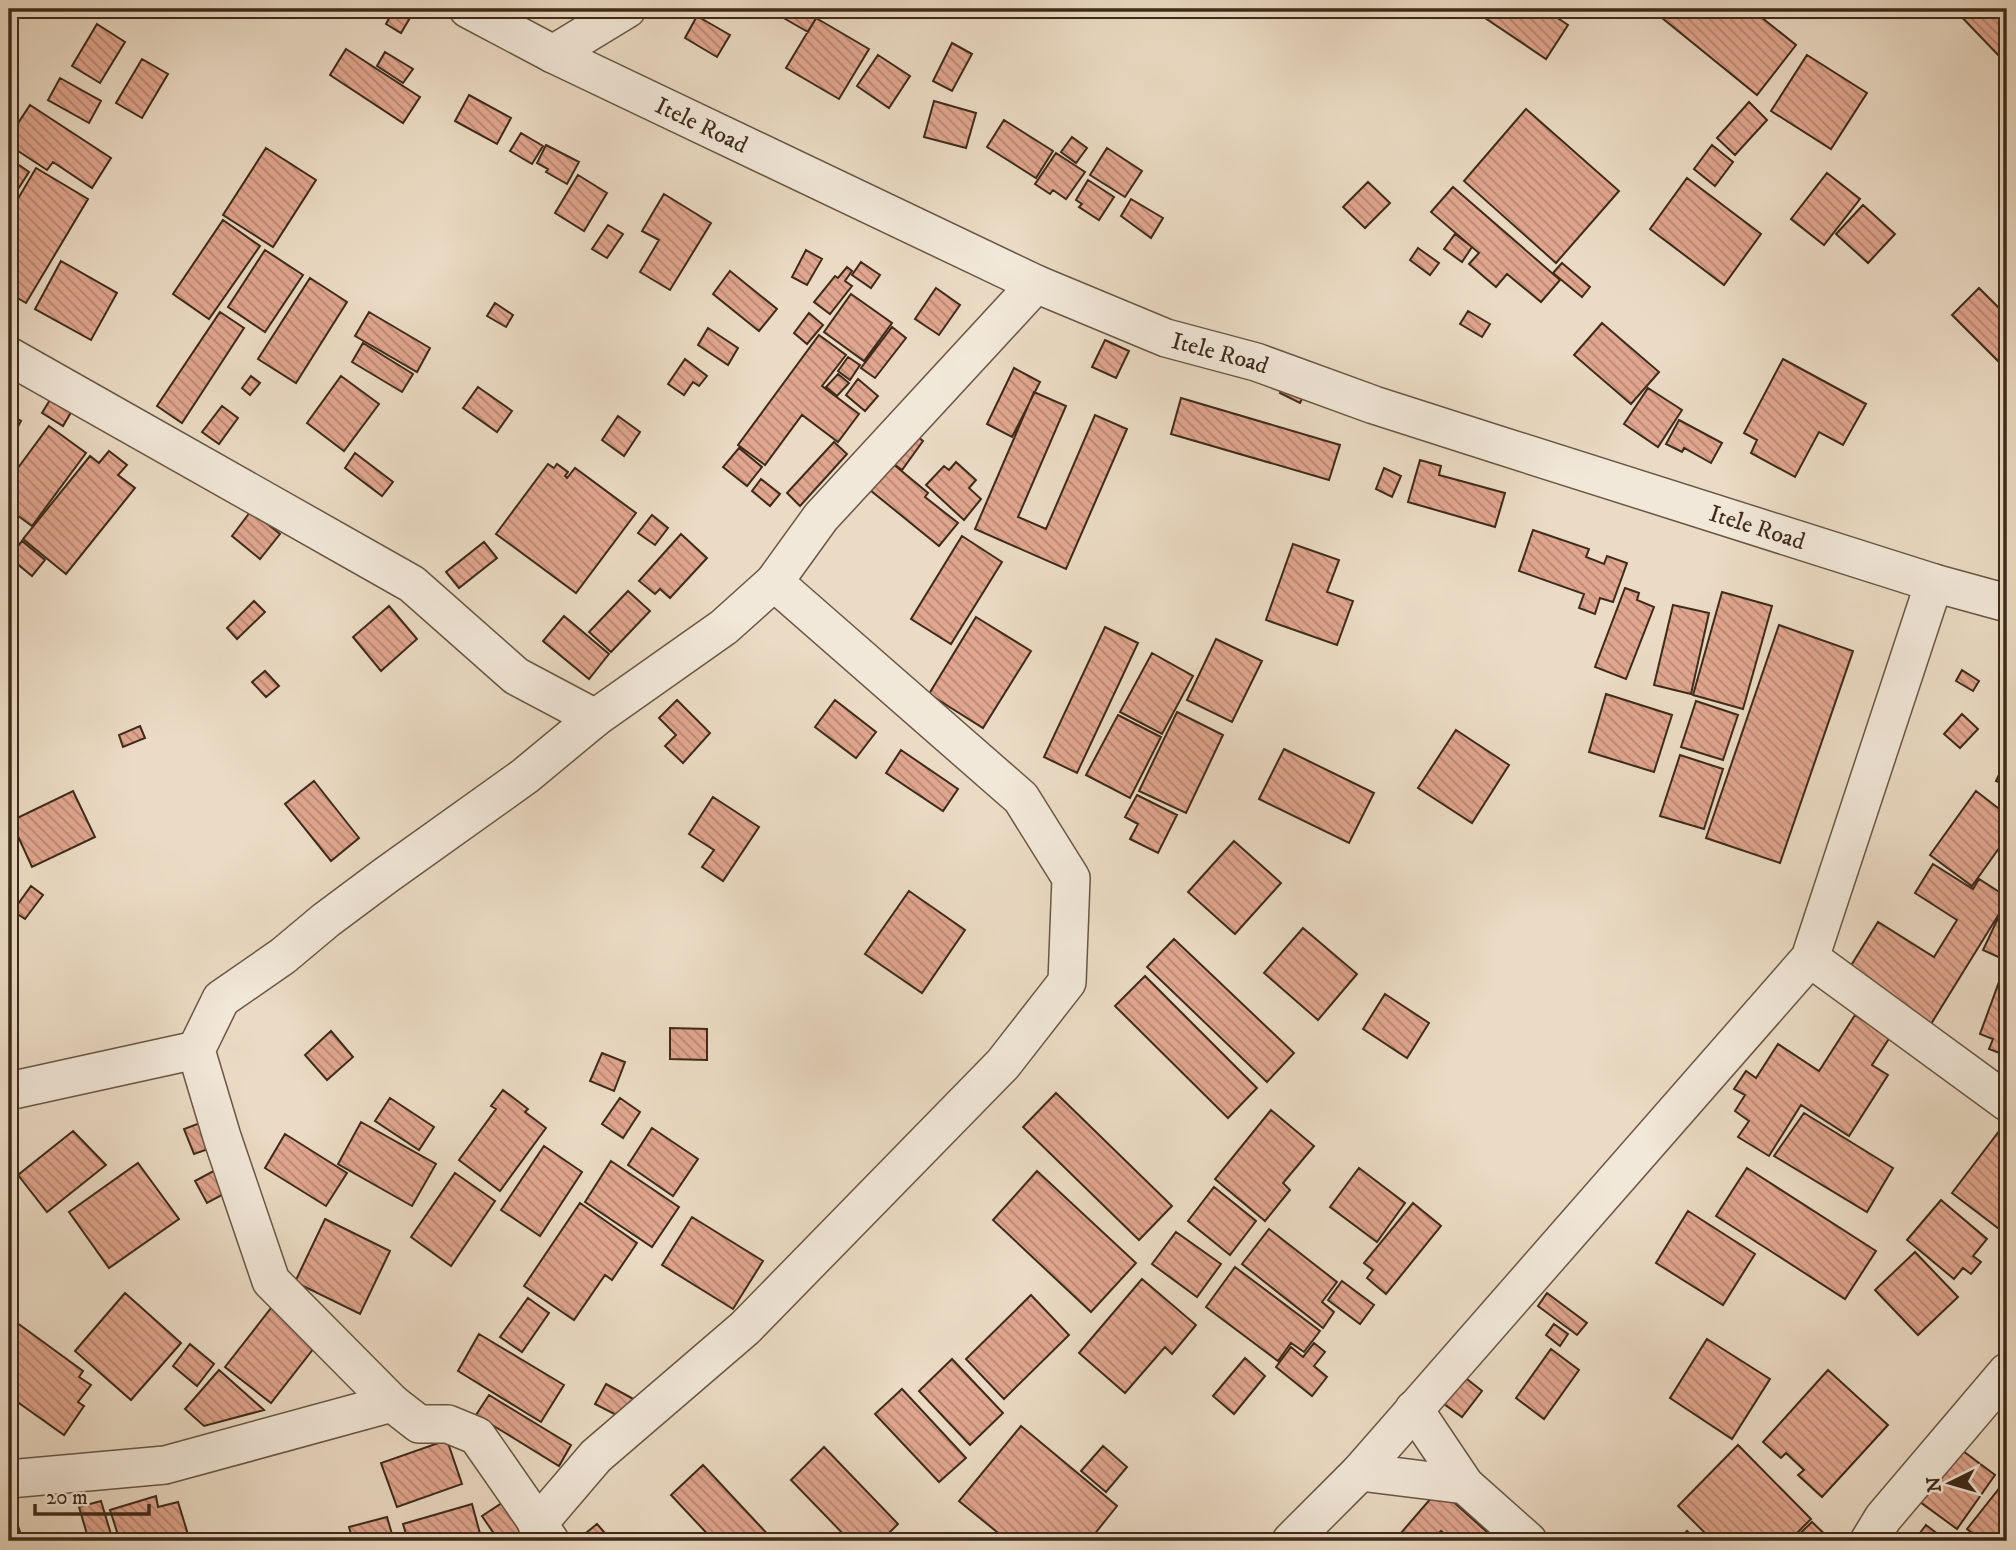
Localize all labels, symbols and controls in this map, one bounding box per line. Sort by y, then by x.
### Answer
street label: Itele Road [650,91,753,161]
street label: Itele Road [1168,326,1273,381]
street label: Itele Road [1705,499,1809,557]
north arrow [1914,1448,1984,1518]
scale bar [35,1473,149,1517]
text: N [1922,1475,1947,1493]
text: 20 m [46,1485,88,1511]

